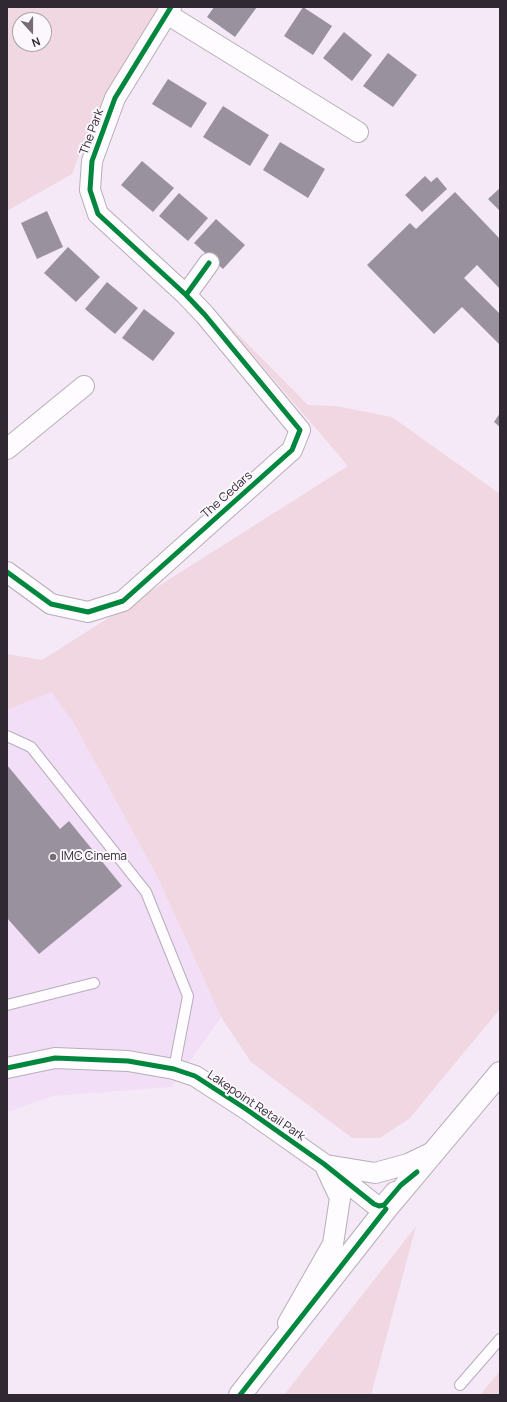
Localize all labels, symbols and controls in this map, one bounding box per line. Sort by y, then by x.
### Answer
north arrow [12,12,52,52]
text: N [30,34,42,51]
street label: The Park [77,107,107,157]
street label: The Cedars [199,468,255,522]
place label: IMC Cinema [61,850,127,864]
marker: IMC Cinema [48,852,58,862]
street label: Lakepoint Retail Park [204,1068,308,1144]

